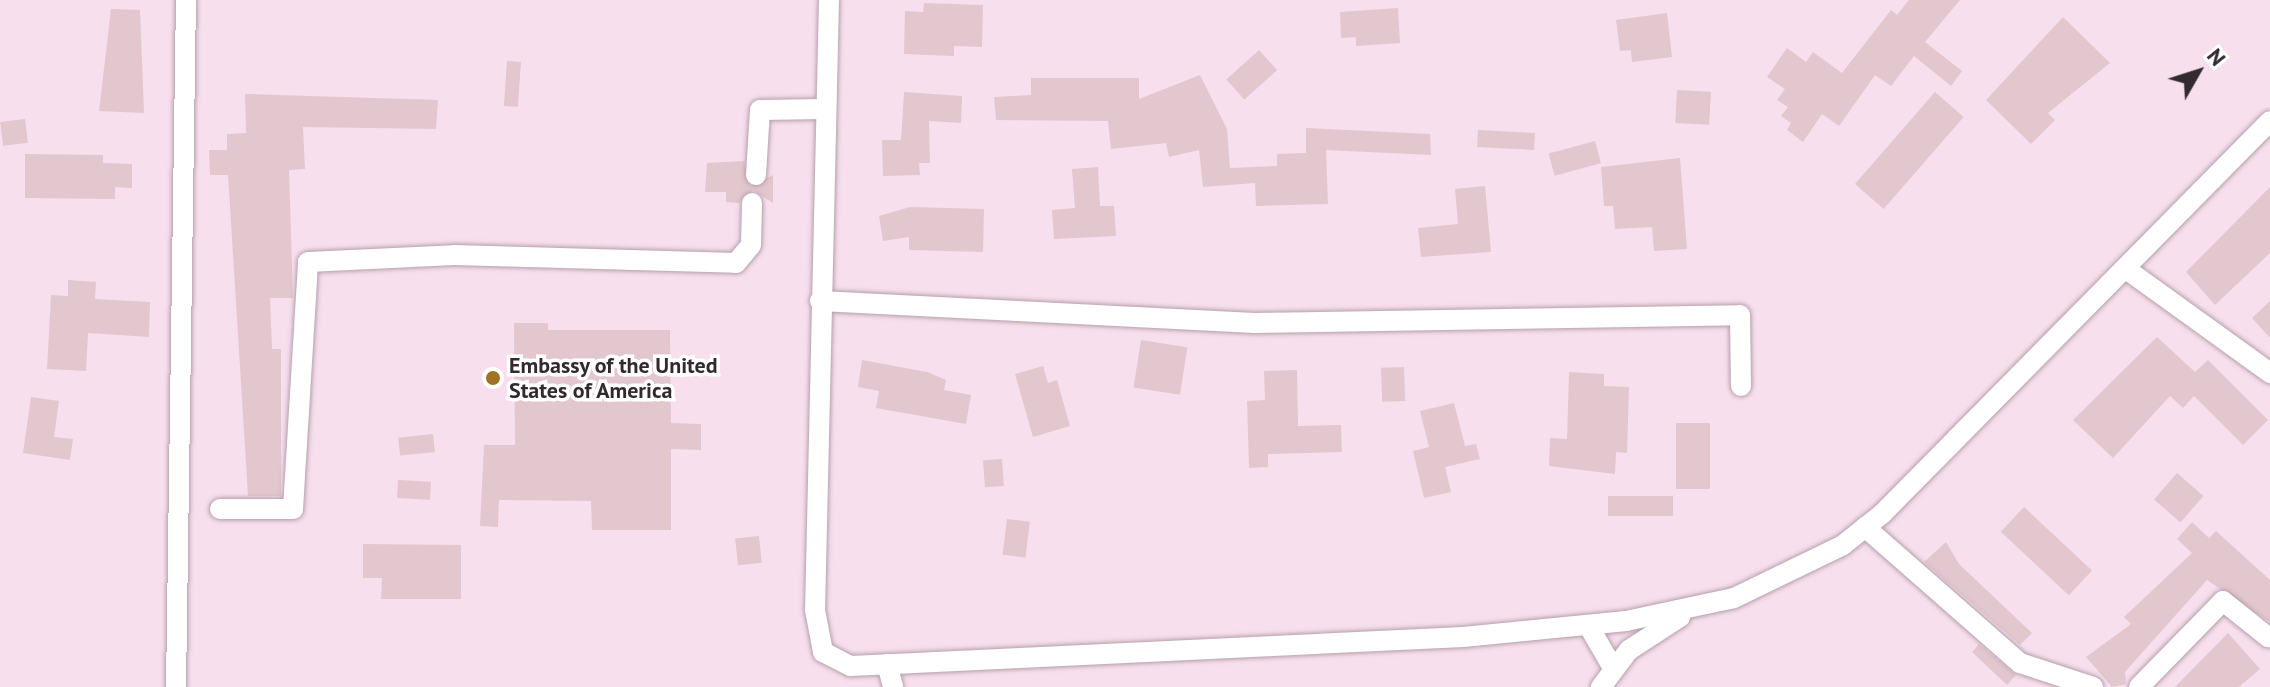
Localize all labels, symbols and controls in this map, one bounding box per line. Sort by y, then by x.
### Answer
north arrow [2158,32,2238,112]
text: N [2201,42,2232,71]
place label: Embassy of the United States of America [509,352,718,404]
marker: Embassy of the United States of America [484,369,502,387]

